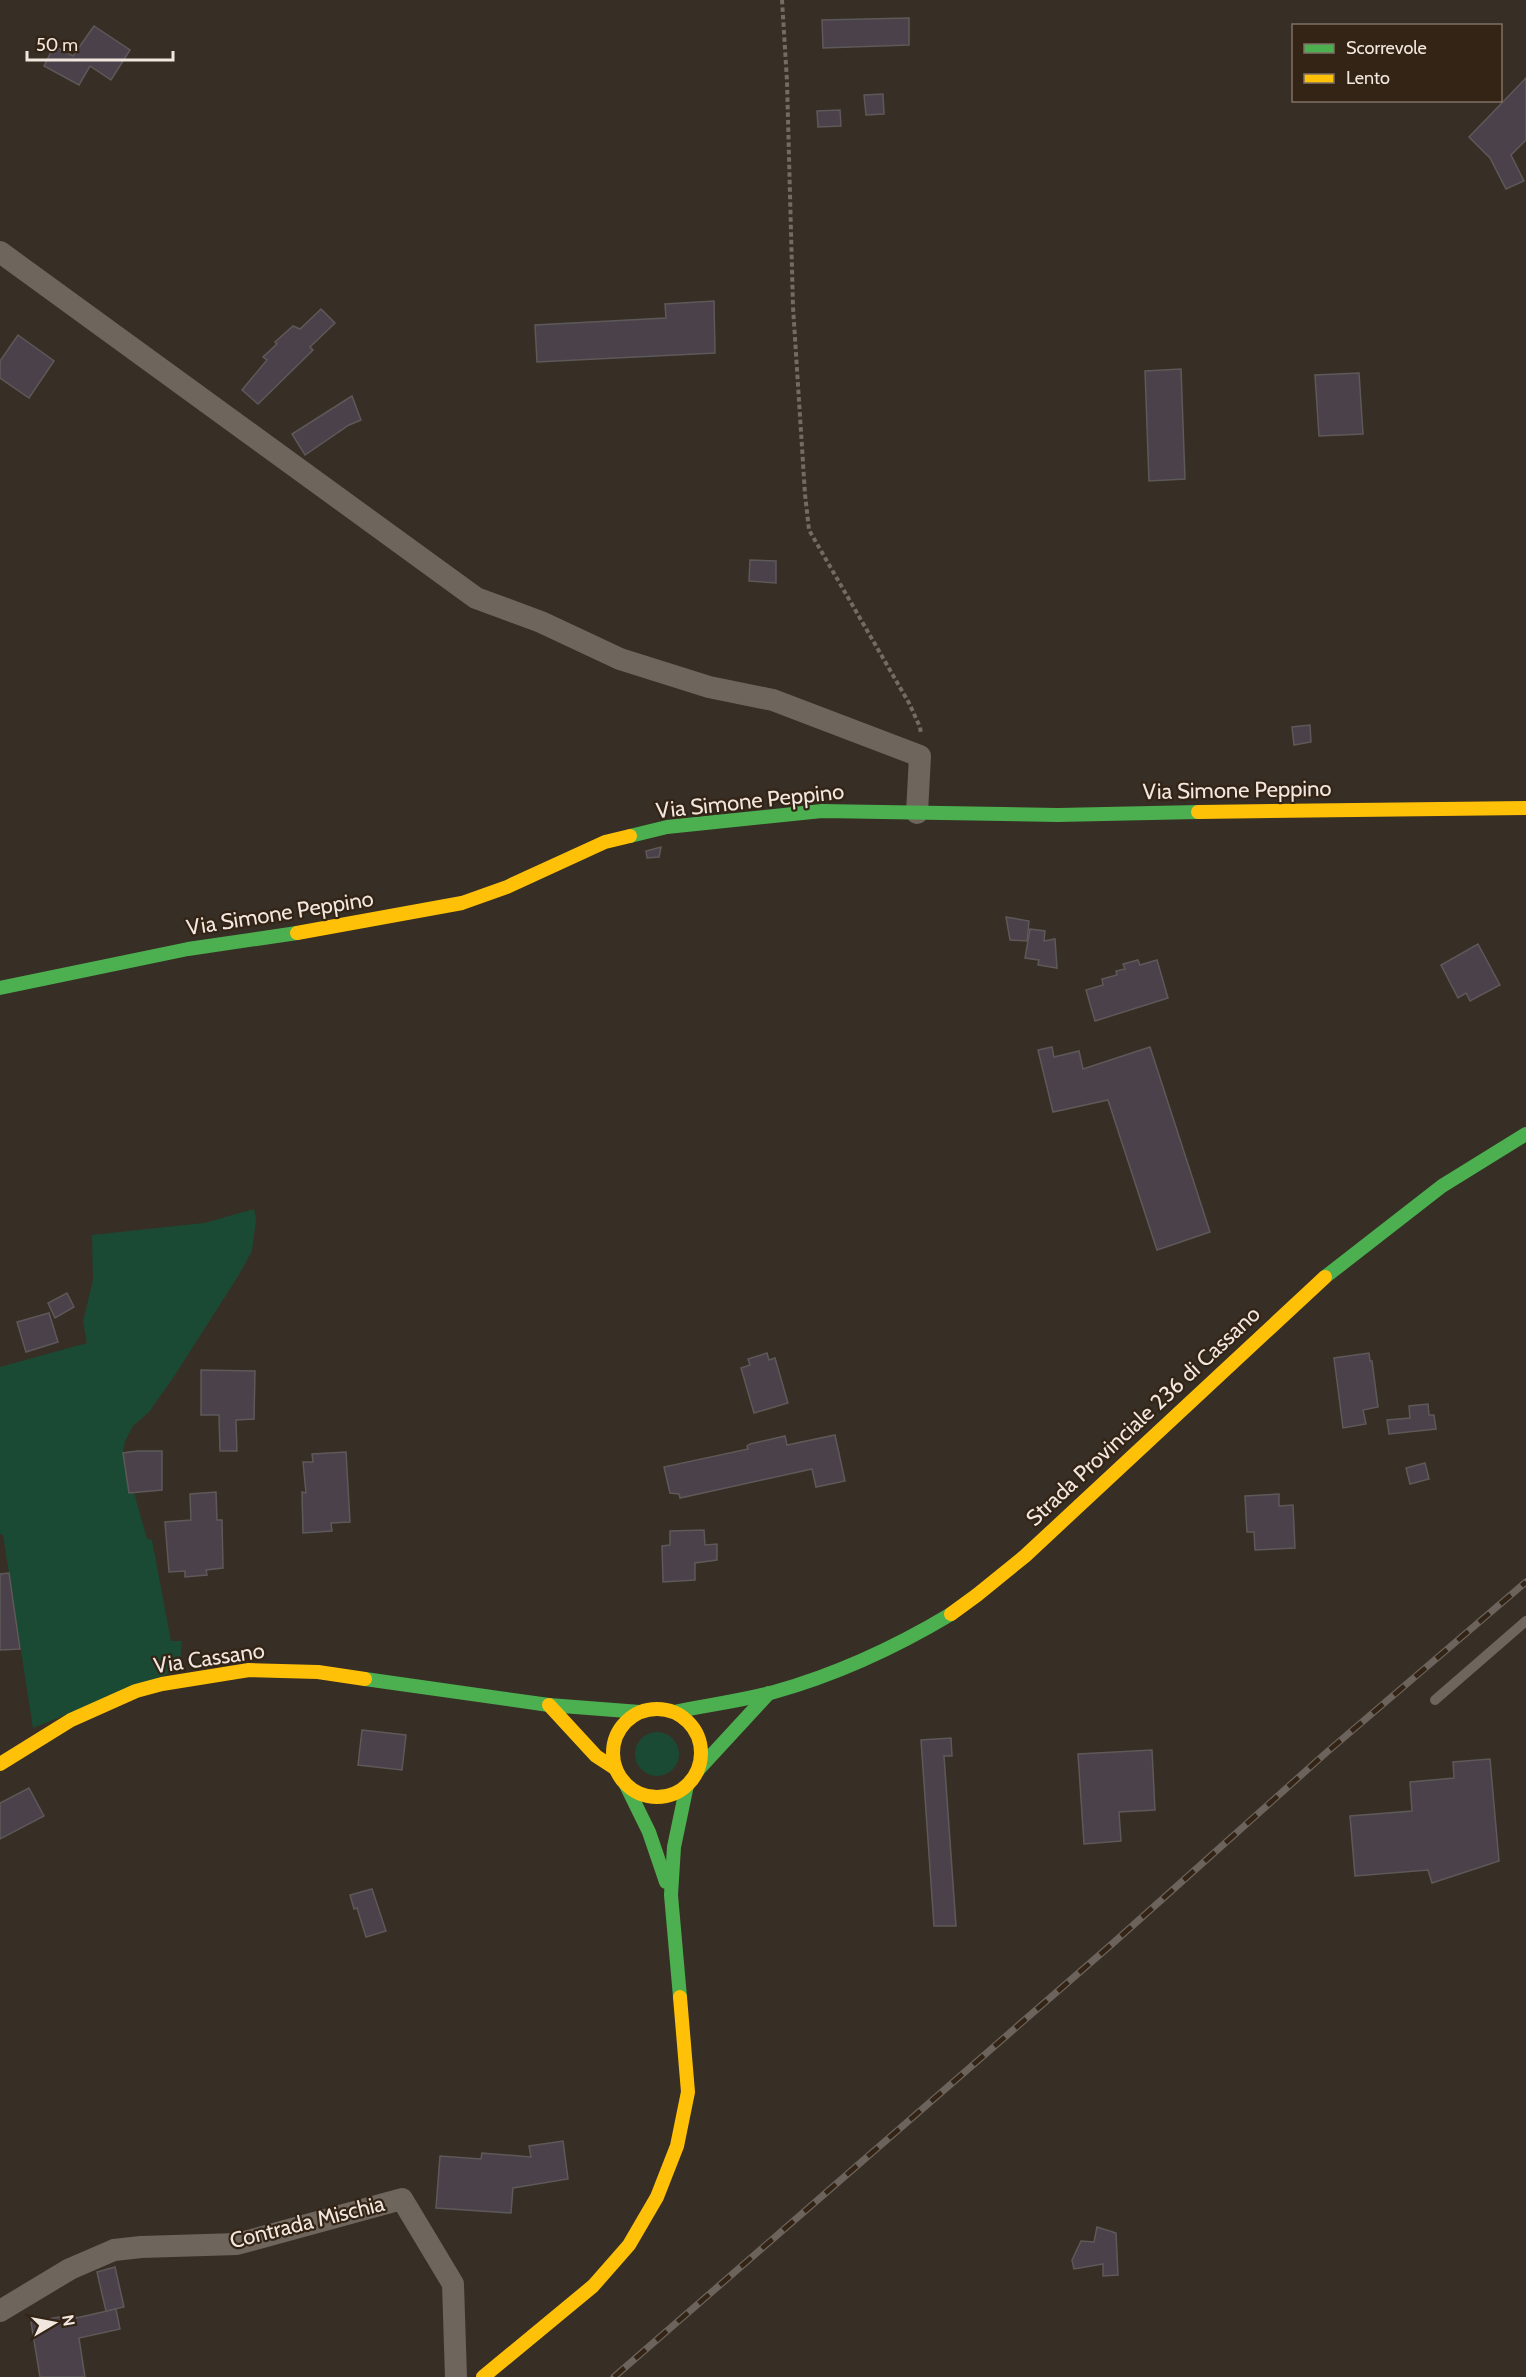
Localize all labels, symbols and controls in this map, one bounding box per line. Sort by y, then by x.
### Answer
scale bar [27,24,172,62]
legend [1292,24,1502,102]
text: 50 m [36,34,78,56]
text: Scorrevole [1346,37,1427,59]
text: Lento [1346,67,1390,89]
street label: Via Simone Peppino [1142,775,1332,805]
street label: Via Simone Peppino [655,778,845,824]
street label: Via Simone Peppino [185,885,375,941]
street label: Strada Provinciale 236 di Cassano [1020,1300,1266,1532]
street label: Via Cassano [152,1637,266,1679]
street label: Contrada Mischia [227,2190,388,2254]
north arrow [24,2293,84,2353]
text: N [58,2313,79,2328]

